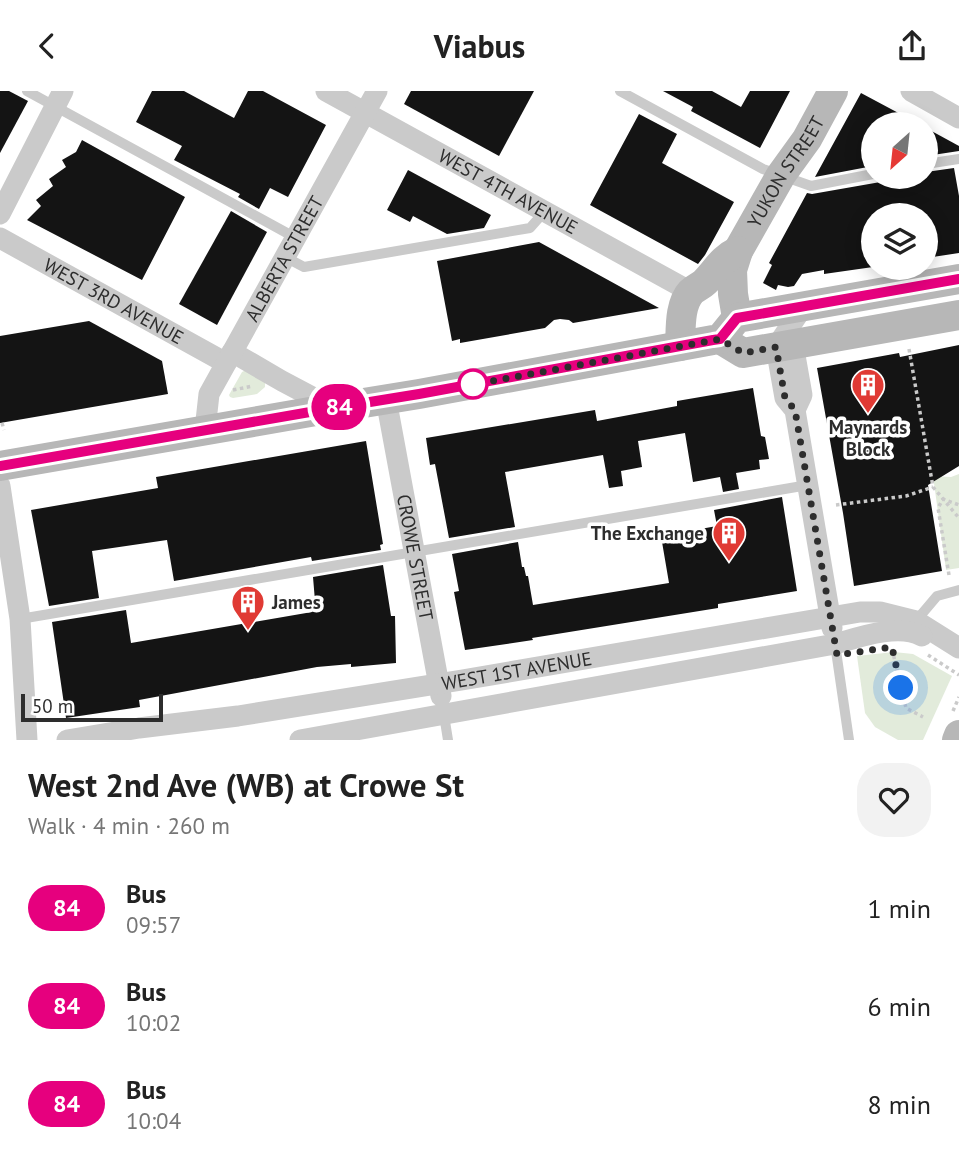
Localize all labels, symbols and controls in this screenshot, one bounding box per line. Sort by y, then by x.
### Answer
text: Viabus [434,25,525,67]
icon: back [28,27,66,65]
icon: share [893,27,931,65]
street label: YUKON STREET [742,111,830,232]
north arrow [861,112,938,189]
map controls [861,112,938,280]
street label: WEST 4TH AVENUE [434,143,582,239]
street label: ALBERTA STREET [240,191,329,326]
button: layers [861,203,938,280]
street label: WEST 3RD AVENUE [40,253,188,349]
building icon: Maynards Block [849,366,887,415]
unlabelled marker [458,369,488,399]
line badge: 84 [308,384,370,430]
text: 84 [325,391,353,422]
place label: Maynards Block [829,415,907,461]
street label: CROWE STREET [392,492,439,623]
building icon: The Exchange [710,514,748,563]
place label: The Exchange [591,521,704,545]
building icon: James [229,583,267,632]
place label: James [271,590,321,614]
street label: WEST 1ST AVENUE [440,646,594,695]
your location [883,670,918,705]
scale bar [21,691,163,723]
text: 50 m [32,694,73,718]
text: West 2nd Ave (WB) at Crowe St [28,763,464,806]
button: heart [857,763,931,837]
text: Walk · 4 min · 260 m [28,811,230,840]
text: Bus [126,877,166,910]
text: 84 [53,892,80,923]
text: 1 min [868,892,931,925]
text: 09:57 [126,910,181,939]
text: Bus [126,975,166,1008]
text: 84 [53,990,80,1021]
text: 6 min [868,990,931,1023]
text: 10:02 [126,1008,181,1037]
text: Bus [126,1073,166,1106]
text: 84 [53,1088,80,1119]
text: 8 min [868,1088,931,1121]
text: 10:04 [126,1106,181,1135]

